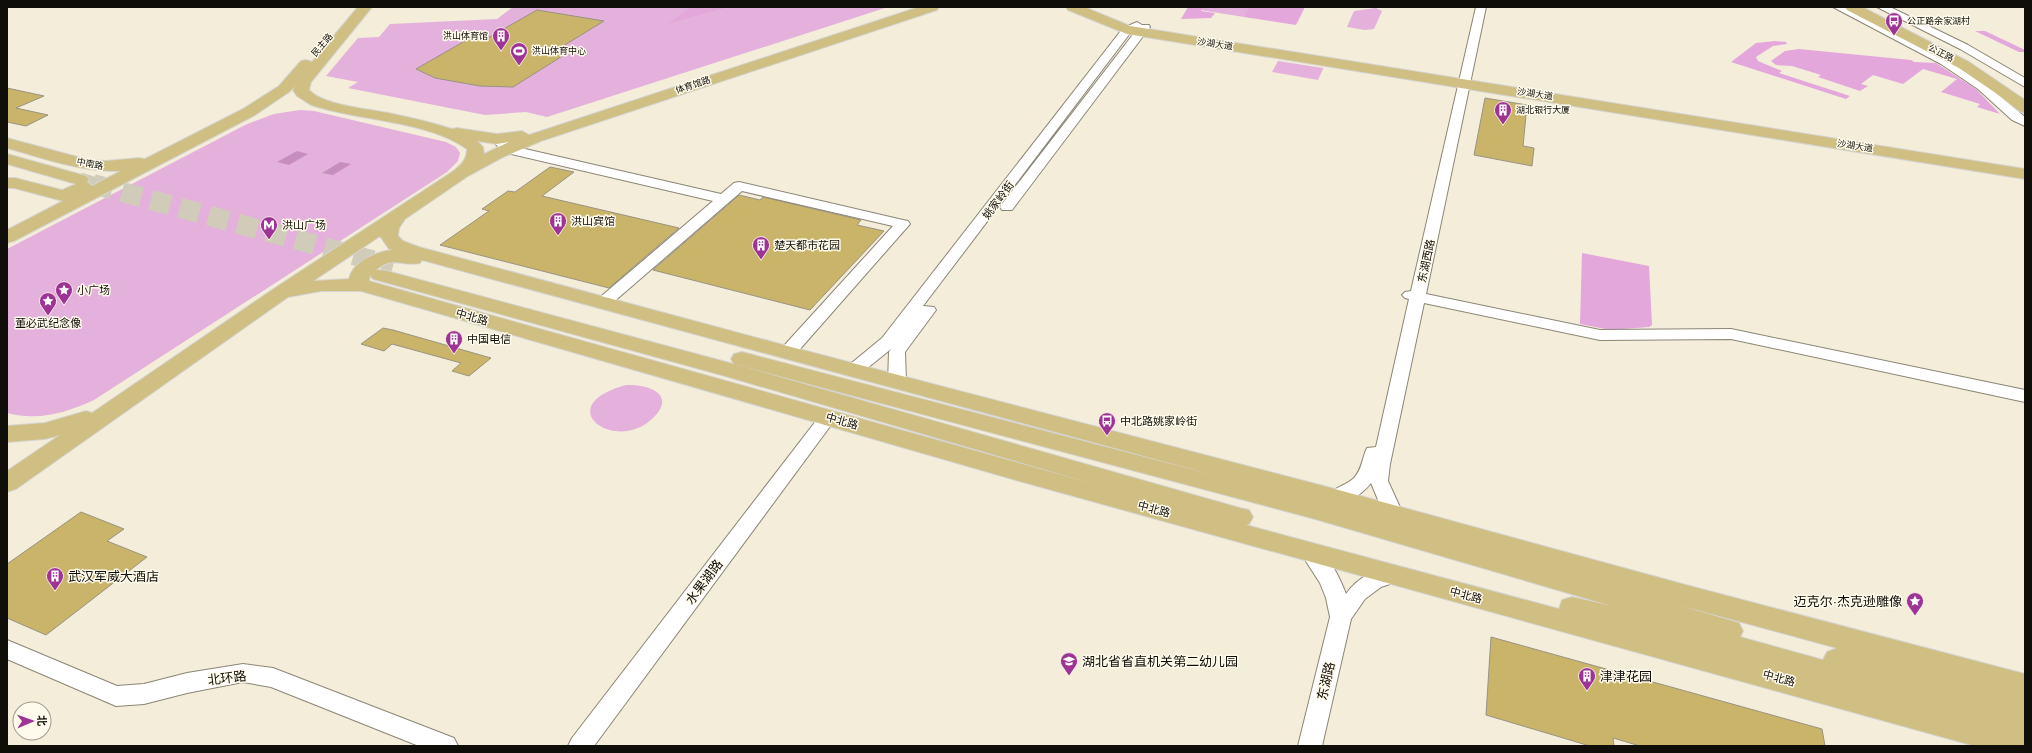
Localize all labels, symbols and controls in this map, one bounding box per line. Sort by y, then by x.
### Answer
bus stop icon: 公正路余家湖村 [1884,11,1904,36]
place label: 公正路余家湖村 [1907,15,1970,26]
building icon: 洪山体育馆 [491,26,511,51]
place label: 洪山体育馆 [443,30,488,41]
street label: 民主路 [309,32,335,58]
street label: 沙湖大道 [1196,36,1234,52]
sports icon: 洪山体育中心 [509,41,529,66]
street label: 公正路 [1927,42,1955,64]
place label: 洪山体育中心 [532,45,586,56]
street label: 体育馆路 [674,75,712,95]
street label: 沙湖大道 [1516,86,1554,102]
building icon: 湖北银行大厦 [1493,100,1513,125]
place label: 湖北银行大厦 [1516,105,1570,115]
street label: 沙湖大道 [1836,138,1874,154]
street label: 中南路 [76,157,104,171]
street label: 姚家岭街 [980,179,1016,221]
building icon: 洪山宾馆 [548,211,568,236]
metro station icon: 洪山广场 [259,215,279,240]
place label: 洪山宾馆 [571,215,615,227]
place label: 洪山广场 [282,219,326,231]
building icon: 楚天都市花园 [751,235,771,260]
street label: 东湖西路 [1416,238,1436,284]
place label: 楚天都市花园 [774,239,840,251]
place icon: 小广场 [54,280,74,305]
place label: 小广场 [77,284,110,296]
place icon: 董必武纪念像 [38,291,58,316]
street label: 中北路 [454,307,490,327]
place label: 董必武纪念像 [15,317,81,329]
building icon: 中国电信 [444,329,464,354]
place label: 中国电信 [467,333,511,345]
street label: 中北路 [824,411,860,431]
bus stop icon: 中北路姚家岭街 [1097,411,1117,436]
place label: 中北路姚家岭街 [1120,415,1197,427]
street label: 中北路 [1137,499,1171,519]
street label: 水果湖路 [682,557,726,607]
building icon: 武汉军威大酒店 [45,566,65,591]
place label: 武汉军威大酒店 [68,569,159,584]
street label: 中北路 [1449,585,1483,605]
place icon: 迈克尔·杰克逊雕像 [1905,591,1925,616]
place label: 迈克尔·杰克逊雕像 [1794,594,1902,609]
school or university icon: 湖北省省直机关第二幼儿园 [1059,651,1079,676]
place label: 湖北省省直机关第二幼儿园 [1082,654,1238,669]
street label: 东湖路 [1314,660,1338,702]
building icon: 津津花园 [1577,666,1597,691]
street label: 北环路 [207,668,247,688]
street label: 中北路 [1762,668,1796,688]
place label: 津津花园 [1600,669,1652,684]
north arrow [12,701,52,741]
text: 北 [36,715,48,726]

